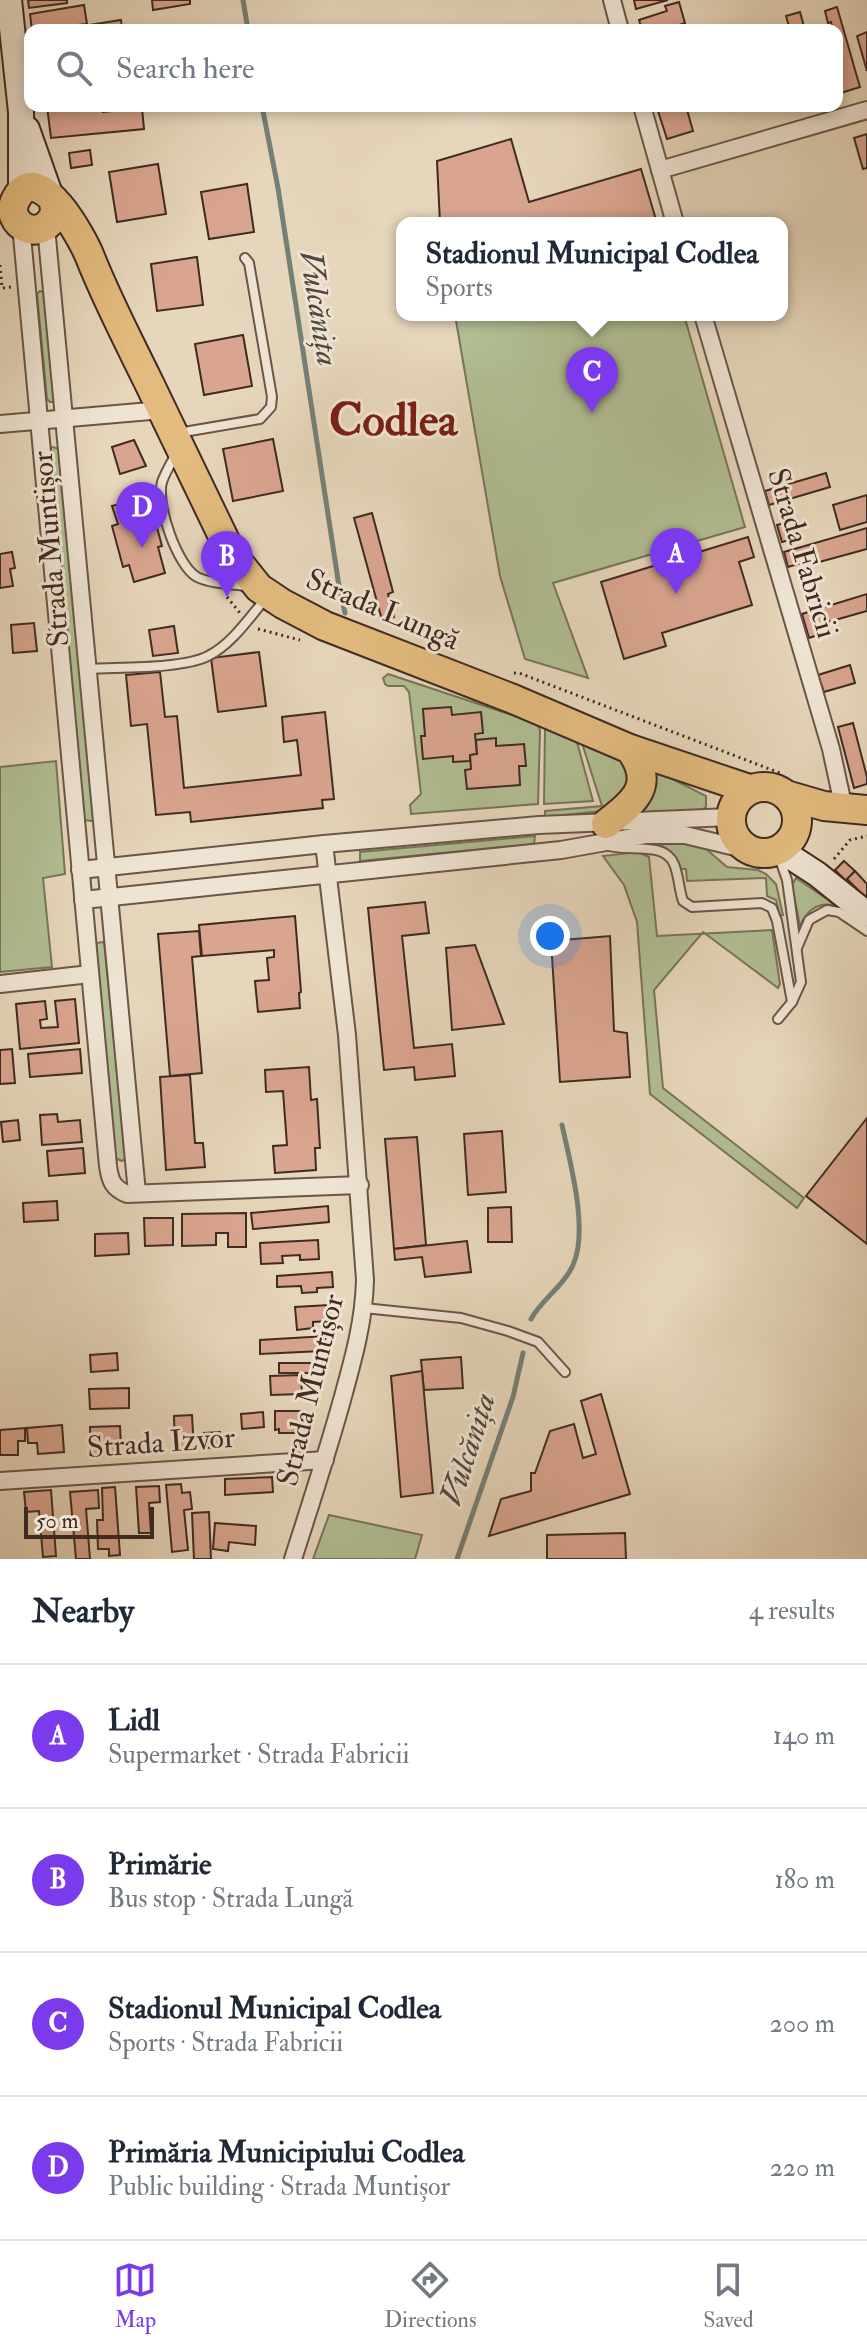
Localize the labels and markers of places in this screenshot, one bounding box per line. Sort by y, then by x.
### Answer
pin: C [566,347,618,413]
pin: D [116,482,168,548]
pin: A [650,528,702,594]
pin: B [201,531,253,597]

